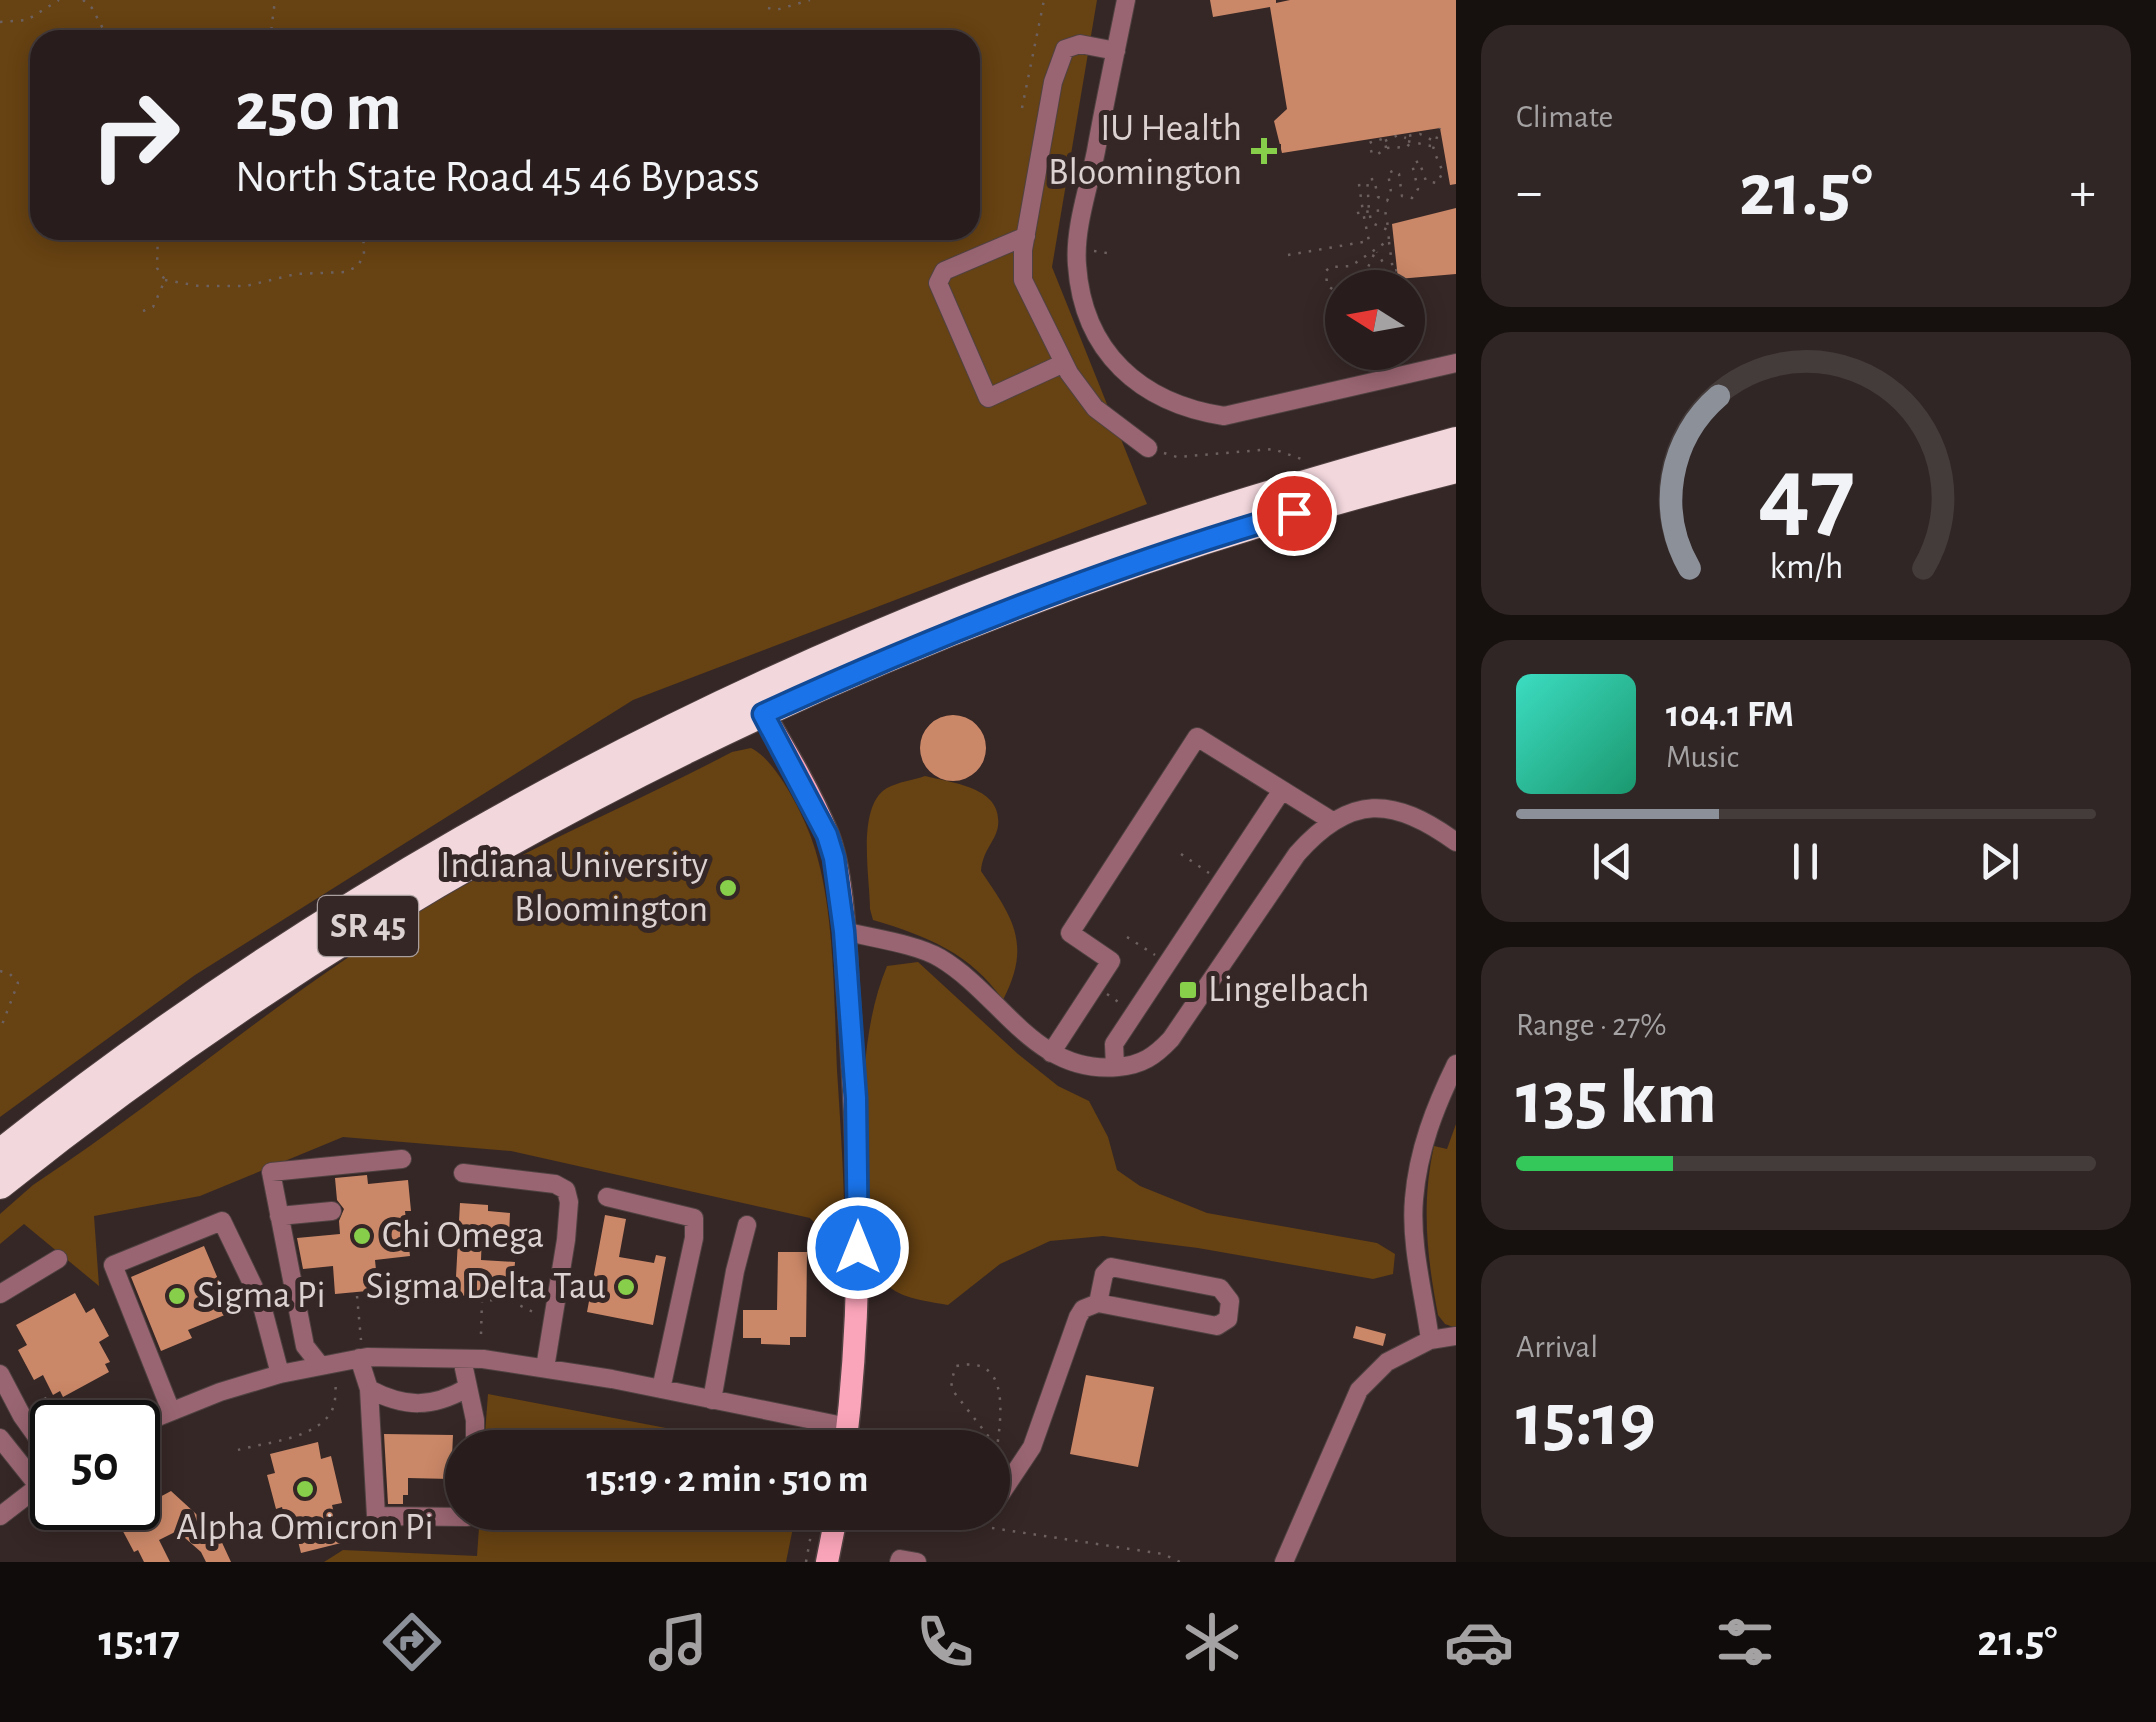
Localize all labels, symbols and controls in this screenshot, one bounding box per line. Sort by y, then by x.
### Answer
icon: right [70,70,200,200]
text: 250 m [235,73,402,143]
text: Climate [1516,101,1613,133]
place label: IU Health Bloomington [1048,110,1242,192]
marker: IU Health Bloomington [1251,138,1277,164]
text: 21.5° [1739,154,1873,229]
text: North State Road 45 46 Bypass [235,155,760,200]
text: − [1516,165,1542,220]
text: + [2070,165,2096,220]
north arrow [1325,270,1425,370]
map controls [1325,270,1425,370]
text: 47 [1757,443,1855,547]
pin [1252,471,1337,556]
icon: arrive [1267,486,1322,541]
text: km/h [1769,549,1843,585]
text: 104.1 FM [1666,696,1794,734]
text: Music [1666,741,1739,773]
icon: previous [1585,834,1640,889]
icon: pause [1778,834,1833,889]
icon: next [1972,834,2027,889]
place label: Indiana University Bloomington [440,847,708,929]
marker: Indiana University Bloomington [717,877,739,899]
road number: SR 45 [318,896,418,956]
place label: Lingelbach [1208,971,1369,1009]
marker: Lingelbach [1177,979,1199,1001]
text: Range · 27% [1516,1009,1667,1041]
text: 135 km [1516,1062,1717,1137]
position arrow [806,1196,910,1300]
place label: Chi Omega [382,1217,544,1255]
marker: Chi Omega [351,1225,373,1247]
place label: Sigma Delta Tau [366,1268,606,1306]
marker: Sigma Delta Tau [615,1276,637,1298]
place label: Sigma Pi [197,1277,326,1315]
marker: Sigma Pi [166,1285,188,1307]
text: Arrival [1516,1331,1598,1363]
text: 15:19 [1516,1384,1656,1459]
speed limit sign: 50 [30,1400,160,1530]
text: 15:19 · 2 min · 510 m [587,1461,868,1499]
marker: Alpha Omicron Pi [294,1478,316,1500]
place label: Alpha Omicron Pi [176,1509,434,1547]
icon: directions [377,1607,447,1677]
icon: music [643,1607,713,1677]
icon: phone [910,1607,980,1677]
icon: climate [1177,1607,1247,1677]
icon: car [1444,1607,1514,1677]
icon: filters [1710,1607,1780,1677]
text: 15:17 [98,1619,180,1664]
text: 21.5° [1977,1619,2058,1664]

